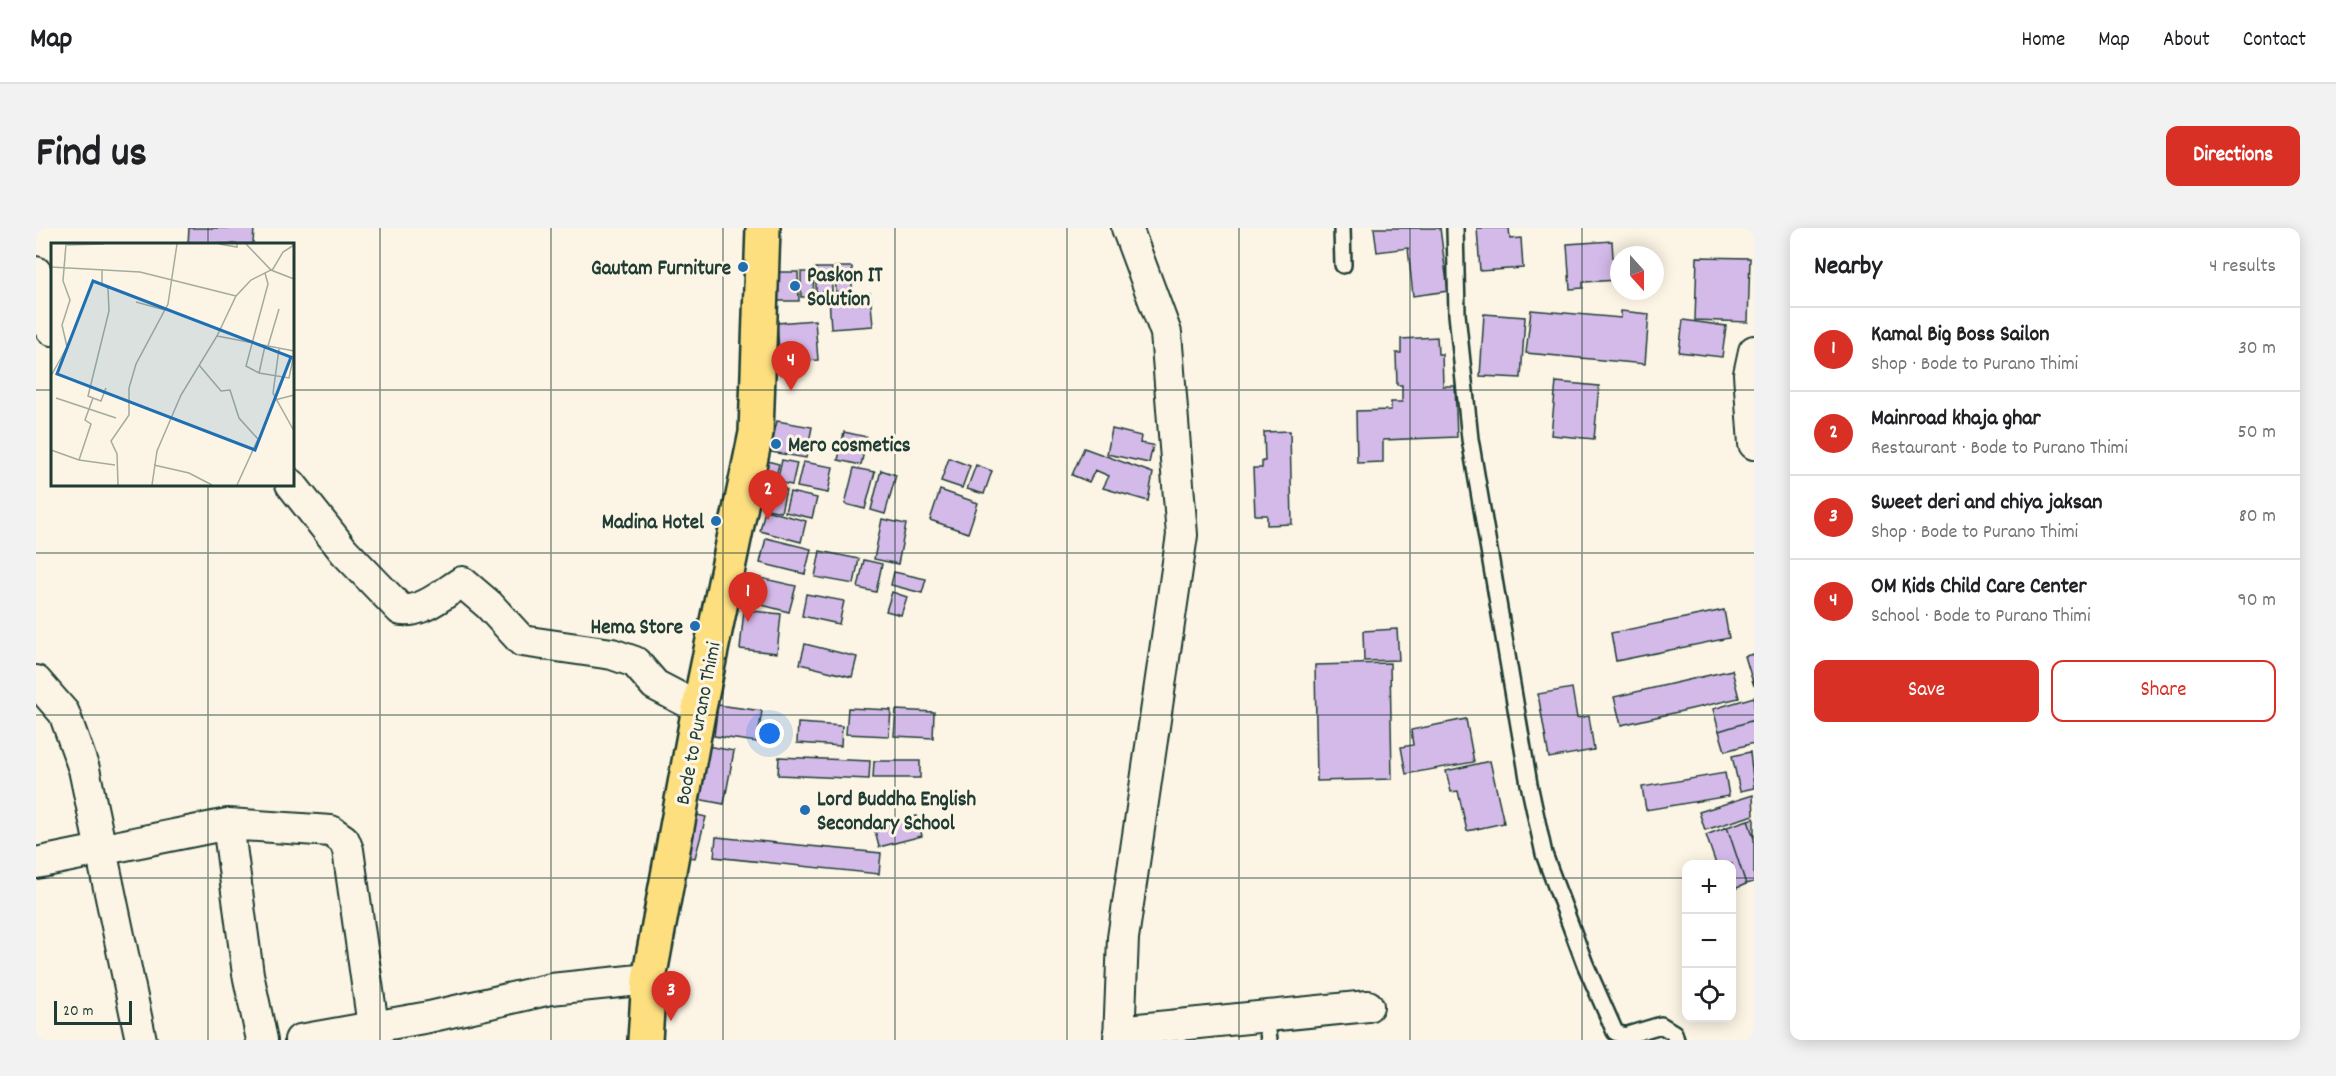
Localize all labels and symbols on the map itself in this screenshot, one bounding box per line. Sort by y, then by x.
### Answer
inset map [51,243,294,486]
north arrow [1610,246,1664,300]
place label: Gautam Furniture [591,255,731,285]
marker: Gautam Furniture [736,260,750,274]
place label: Paskon IT Solution [807,262,883,316]
marker: Paskon IT Solution [788,279,802,293]
pin: 4 [772,342,810,391]
place label: Mero cosmetics [788,432,911,462]
marker: Mero cosmetics [769,437,783,451]
pin: 2 [748,470,788,520]
place label: Madina Hotel [602,509,705,539]
marker: Madina Hotel [709,514,723,528]
pin: 1 [728,572,768,622]
place label: Hema Store [591,614,683,644]
marker: Hema Store [688,619,702,633]
street label: Bode to Purano Thimi [669,639,730,808]
your location [755,719,784,748]
place label: Lord Buddha English Secondary School [817,786,976,840]
marker: Lord Buddha English Secondary School [798,803,812,817]
pin: 3 [652,972,690,1021]
scale bar [54,998,132,1026]

